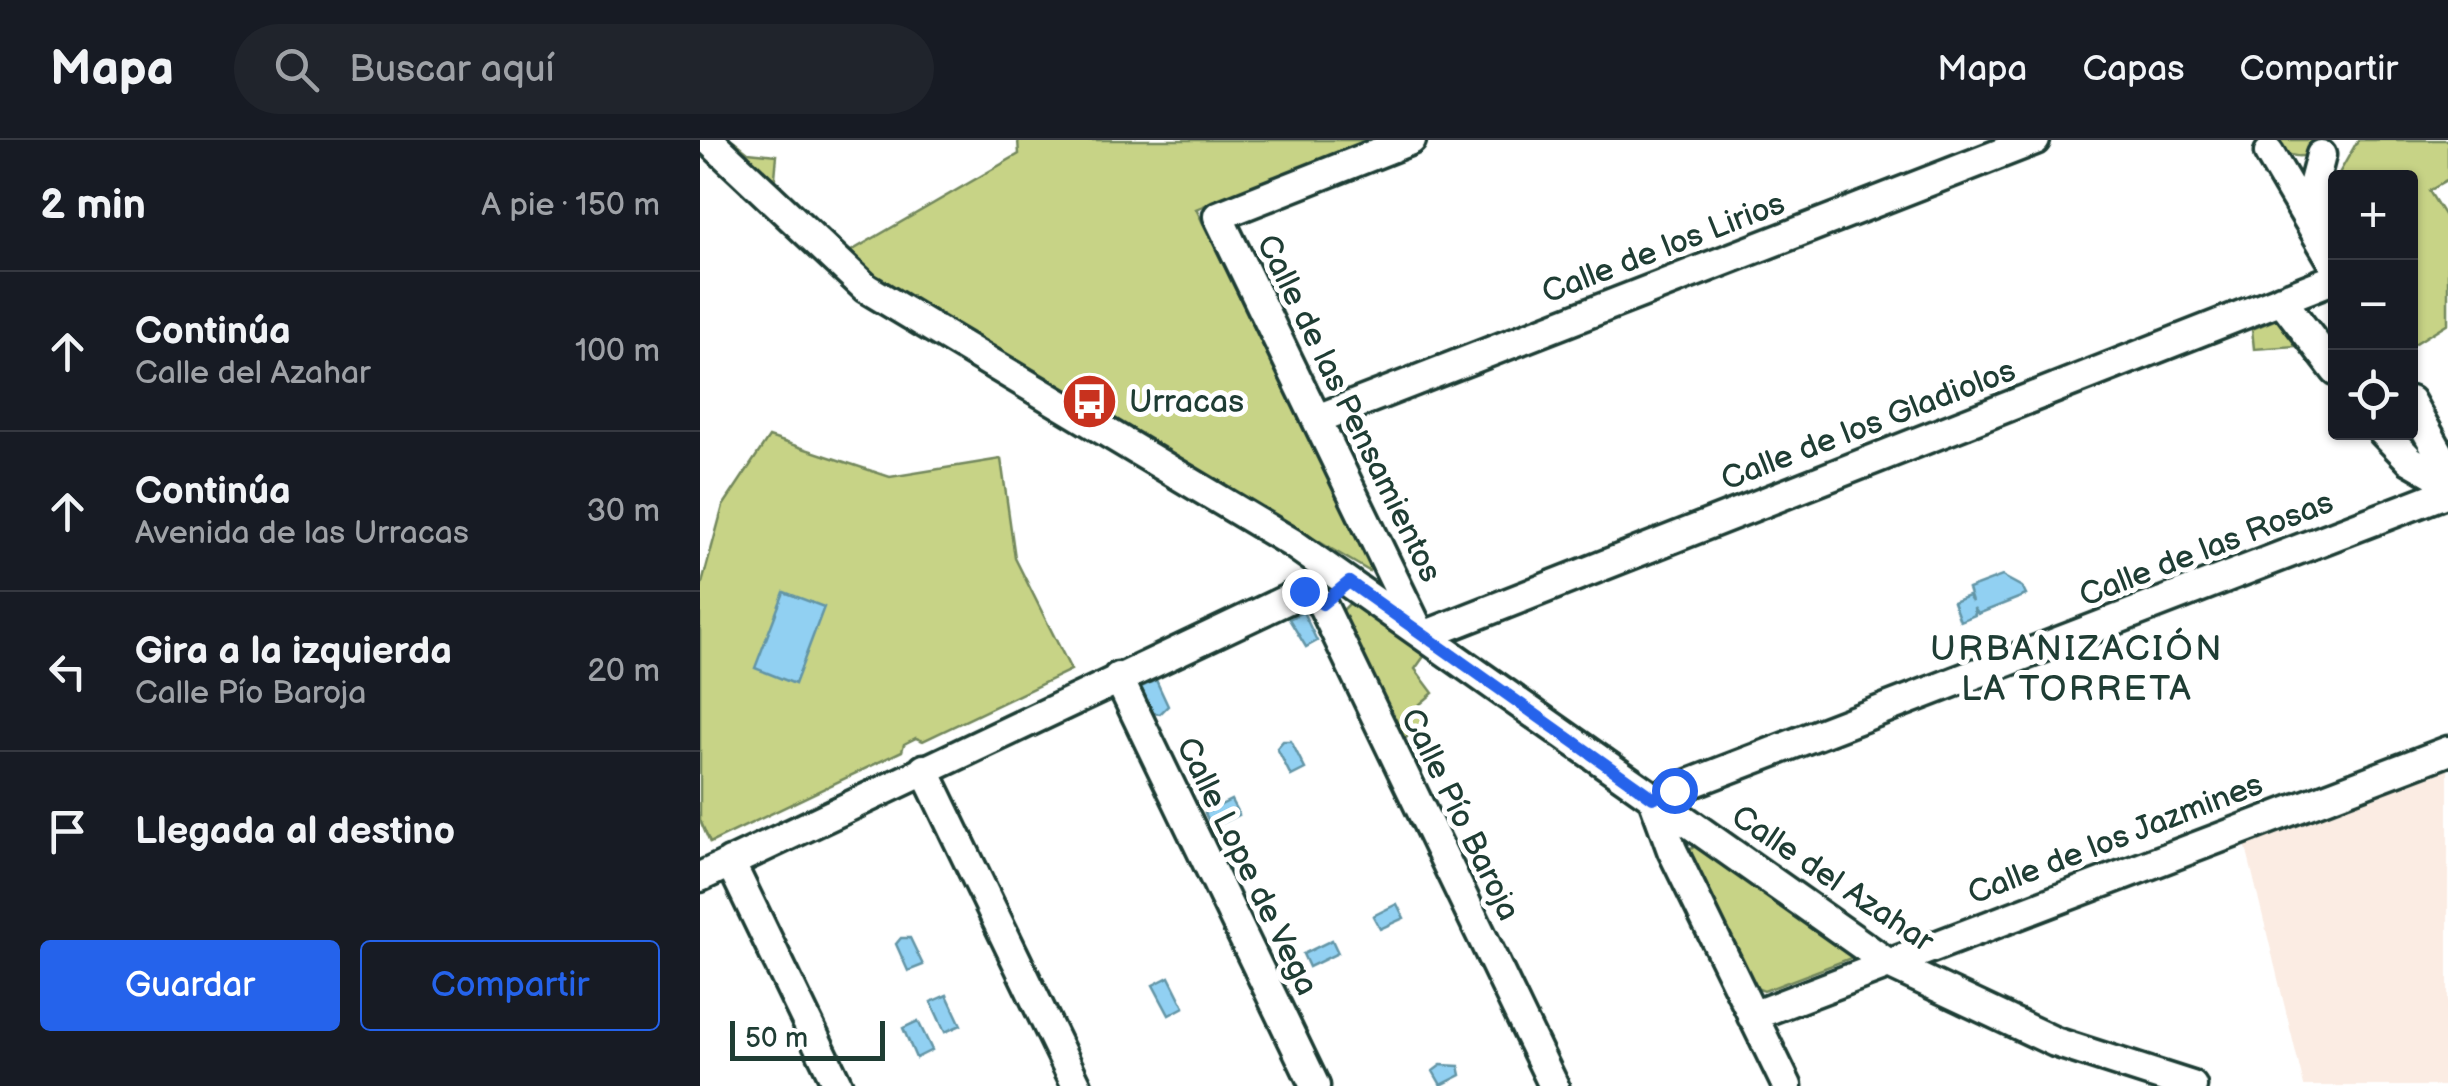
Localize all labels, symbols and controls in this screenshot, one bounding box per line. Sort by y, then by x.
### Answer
search box [234,24,934,114]
text: Mapa [50,41,174,98]
icon: search [269,42,324,97]
text: Buscar aquí [349,47,555,92]
text: Mapa [1937,48,2027,91]
text: Capas [2082,48,2185,91]
text: Compartir [2240,48,2398,91]
map controls [2328,170,2418,440]
button: + [2328,170,2418,260]
text: 2 min [40,180,146,231]
street label: Calle de los Lirios [1537,184,1791,313]
text: A pie · 150 m [481,186,660,225]
street label: Calle de las Pensamientos [1247,229,1450,589]
button: − [2328,260,2418,350]
text: Continúa [135,309,291,354]
icon: ahead [40,324,95,379]
text: 100 m [575,332,660,371]
button: locate [2328,350,2418,440]
street label: Calle de los Gladiolos [1716,351,2021,500]
text: Calle del Azahar [135,354,371,393]
bus stop icon: Urracas [1060,371,1120,431]
place label: Urracas [1129,383,1244,422]
text: Continúa [135,469,291,514]
street label: Calle de las Rosas [2074,483,2339,616]
icon: ahead [40,484,95,539]
text: 30 m [586,492,660,531]
text: Avenida de las Urracas [135,514,469,553]
route end [1282,569,1328,615]
district label: URBANIZACIÓN LA TORRETA [1930,627,2224,711]
text: Gira a la izquierda [135,629,452,674]
icon: left [40,644,95,699]
text: 20 m [587,652,660,691]
text: Calle Pío Baroja [135,674,366,713]
street label: Calle Pío Baroja [1391,702,1528,927]
street label: Calle Lope de Vega [1167,731,1326,1002]
street label: Calle de los Jazmines [1963,765,2269,914]
route start [1652,768,1698,814]
street label: Calle del Azahar [1724,797,1941,962]
icon: arrive [40,804,95,859]
text: Llegada al destino [135,809,455,854]
button: Guardar [40,940,340,1031]
button: Compartir [360,940,660,1031]
scale bar [730,1016,885,1060]
text: 50 m [745,1022,808,1055]

